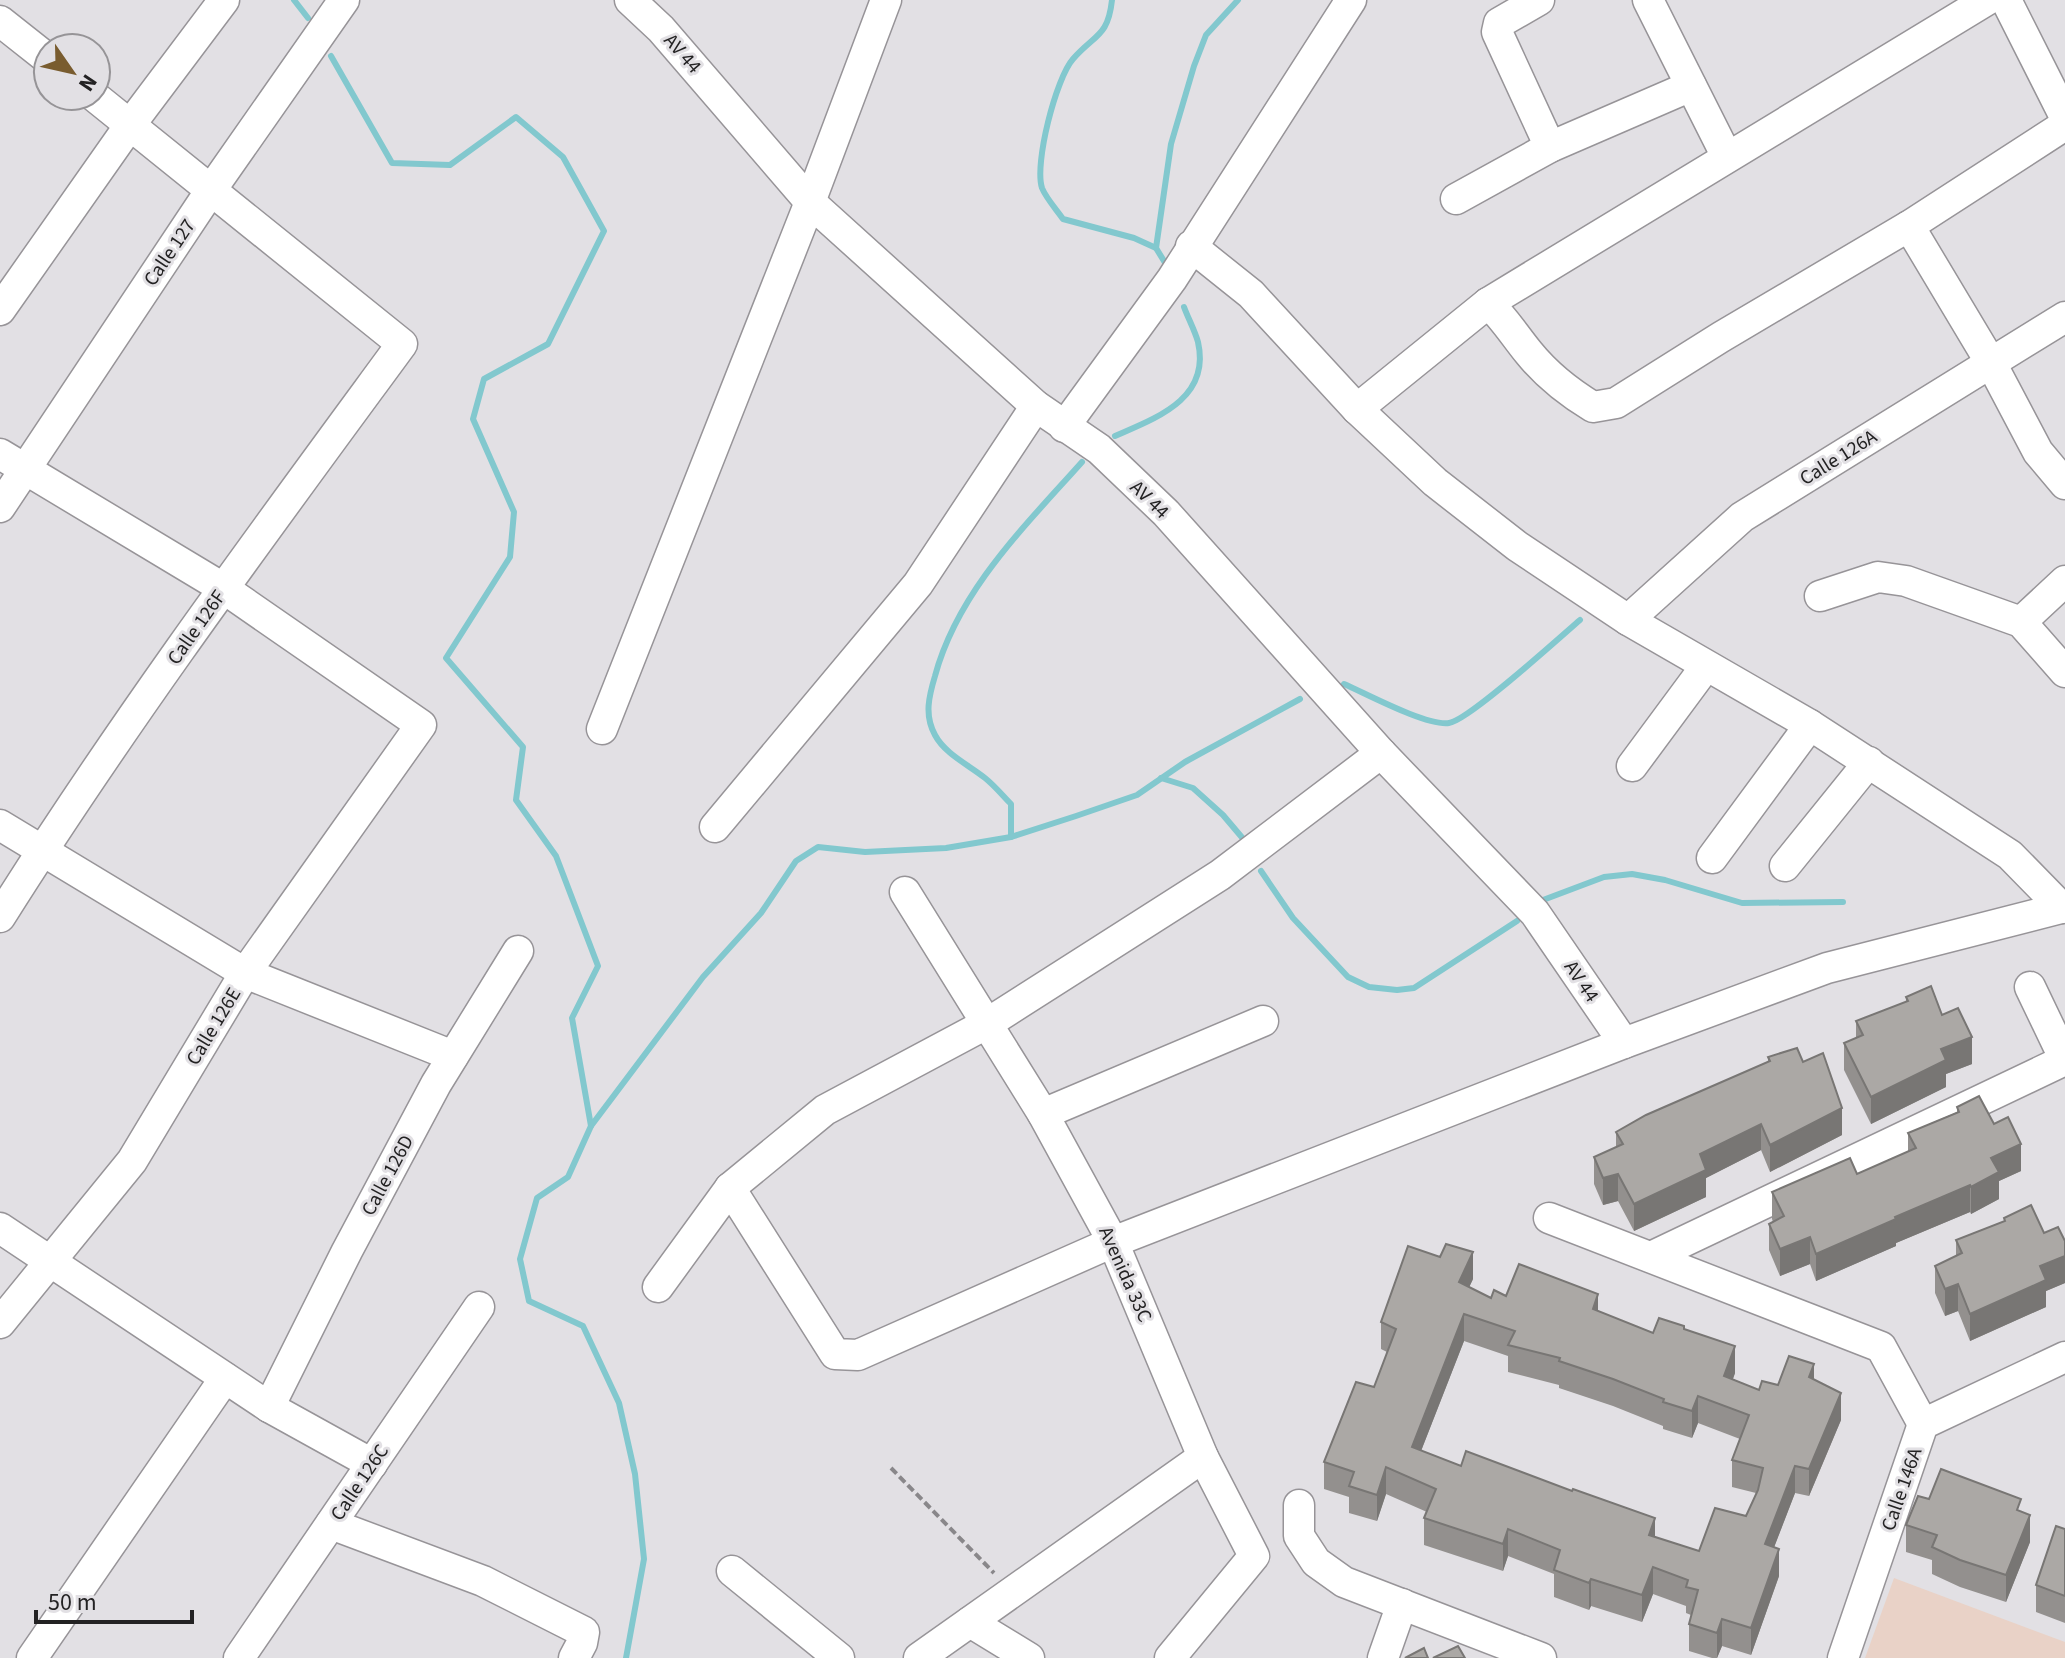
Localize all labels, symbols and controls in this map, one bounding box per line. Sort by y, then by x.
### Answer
street label: AV 44 [657,28,708,80]
north arrow [32,32,112,112]
text: N [70,68,105,98]
street label: Calle 127 [137,213,203,292]
street label: Calle 126A [1795,423,1883,493]
street label: AV 44 [1123,474,1175,525]
street label: Calle 126F [161,585,233,671]
street label: AV 44 [1557,955,1605,1008]
street label: Calle 126E [180,982,248,1071]
street label: Calle 126D [355,1130,421,1221]
street label: Avenida 33C [1092,1222,1159,1327]
street label: Calle 126C [324,1439,396,1526]
street label: Calle 146A [1875,1444,1929,1535]
scale bar [36,1574,192,1624]
text: 50 m [48,1585,97,1620]

